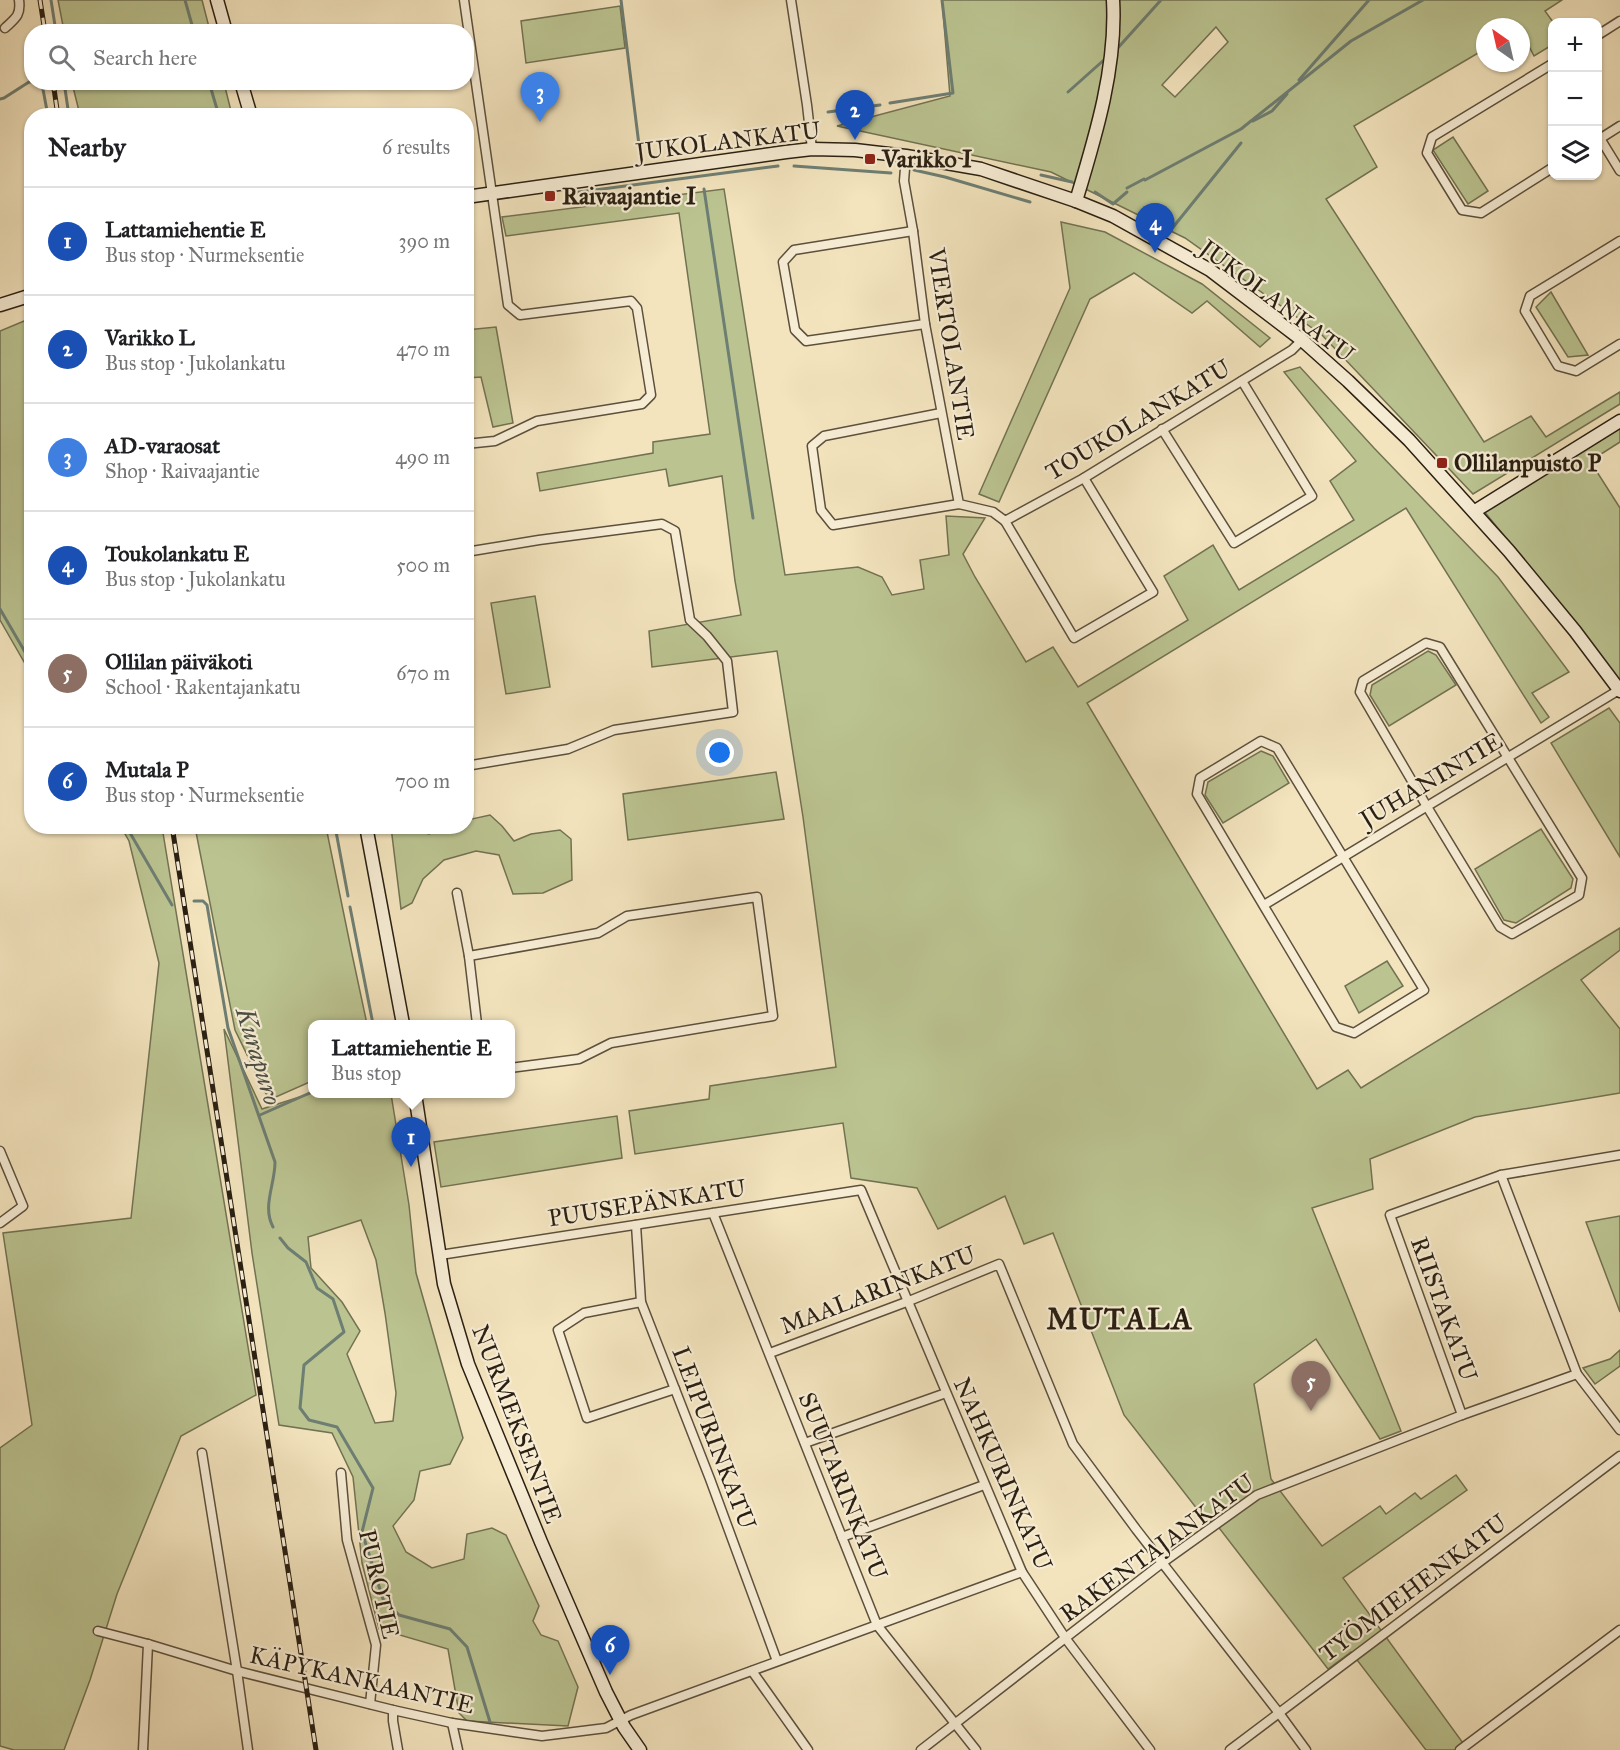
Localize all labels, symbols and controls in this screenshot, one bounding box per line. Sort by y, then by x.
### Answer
north arrow [1476,18,1530,72]
map controls [1548,18,1602,180]
button: + [1548,18,1602,72]
search box [24,24,474,90]
icon: search [45,41,78,74]
text: Search here [93,44,197,71]
pin: 3 [520,72,560,122]
button: − [1548,72,1602,126]
pin: 2 [836,90,874,140]
street label: JUKOLANKATU [631,115,822,168]
button: layers [1548,126,1602,180]
text: Nearby [48,131,126,163]
text: 6 results [382,135,450,159]
place label: Varikko I [881,144,972,174]
marker: Varikko I [863,152,877,166]
place label: Raivaajantie I [562,181,696,211]
marker: Raivaajantie I [543,189,557,203]
pin: 4 [1136,204,1174,253]
text: Lattamiehentie E [105,216,265,243]
text: 1 [64,229,71,253]
text: 390 m [399,229,450,253]
street label: JUKOLANKATU [1191,231,1360,369]
text: Bus stop · Nurmeksentie [105,243,304,267]
street label: VIERTOLANTIE [921,245,981,442]
text: Varikko L [105,324,195,351]
text: 2 [63,337,72,361]
text: 470 m [396,337,450,361]
text: Bus stop · Jukolankatu [105,351,286,375]
street label: TOUKOLANKATU [1040,353,1236,487]
text: AD-varaosat [105,432,220,459]
text: 3 [64,445,72,469]
text: 490 m [395,445,450,469]
place label: Ollilanpuisto P [1454,448,1602,478]
marker: Ollilanpuisto P [1435,456,1449,470]
text: Shop · Raivaajantie [105,459,260,483]
text: Toukolankatu E [105,540,249,567]
text: 4 [62,553,73,577]
text: 500 m [396,553,450,577]
text: Bus stop · Jukolankatu [105,567,286,591]
text: Ollilan päiväkoti [105,648,253,675]
text: 5 [63,661,72,685]
text: 670 m [396,661,450,685]
text: School · Rakentajankatu [105,675,301,699]
street label: JUHANINTIE [1352,726,1508,836]
your location [705,738,734,767]
text: Mutala P [105,756,189,783]
text: 6 [62,769,73,793]
text: 700 m [395,769,450,793]
text: Bus stop · Nurmeksentie [105,783,304,807]
water label: Kurapuro [227,1001,289,1109]
popup [308,1020,515,1098]
text: Lattamiehentie E [331,1034,492,1061]
text: Bus stop [331,1061,401,1085]
pin: 1 [392,1118,430,1167]
street label: PUUSEPÄNKATU [546,1173,748,1233]
street label: RIISTAKATU [1404,1233,1484,1385]
street label: MAALARINKATU [776,1239,980,1341]
district label: MUTALA [1046,1301,1194,1337]
street label: NURMEKSENTIE [465,1320,569,1528]
street label: LEIPURINKATU [665,1342,763,1534]
pin: 5 [1292,1362,1330,1411]
street label: NAHKURINKATU [947,1373,1059,1575]
street label: SUUTARINKATU [792,1388,894,1584]
street label: RAKENTAJANKATU [1054,1467,1260,1629]
street label: TYÖMIEHENKATU [1313,1508,1513,1668]
street label: PUROTIE [352,1526,406,1642]
pin: 6 [590,1626,630,1675]
street label: KÄPYKANKAANTIE [247,1640,477,1720]

